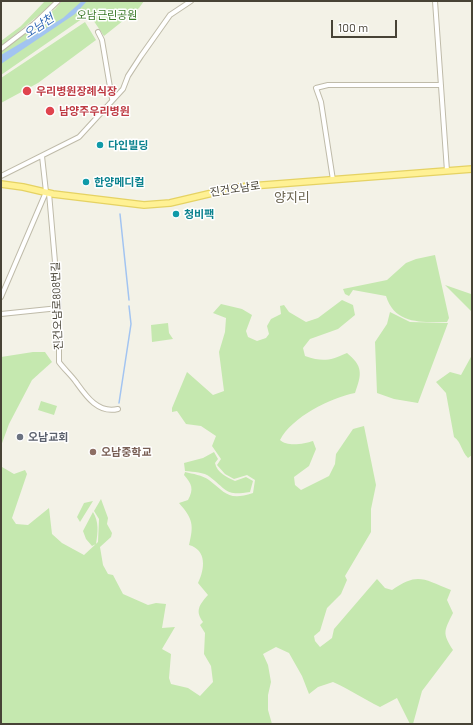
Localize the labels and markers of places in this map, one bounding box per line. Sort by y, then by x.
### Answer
place label: 우리병원장례식장 [36,84,117,98]
marker: 우리병원장례식장 [21,85,33,97]
place label: 남양주우리병원 [59,104,130,118]
marker: 남양주우리병원 [44,105,56,117]
place label: 다인빌딩 [108,138,148,152]
marker: 다인빌딩 [95,140,105,150]
place label: 한양메디컬 [94,175,145,189]
marker: 한양메디컬 [81,177,91,187]
place label: 청비팩 [184,207,214,221]
marker: 청비팩 [171,209,181,219]
place label: 오남교회 [28,430,68,444]
marker: 오남교회 [15,432,25,442]
place label: 오남중학교 [101,445,152,459]
marker: 오남중학교 [88,447,98,457]

